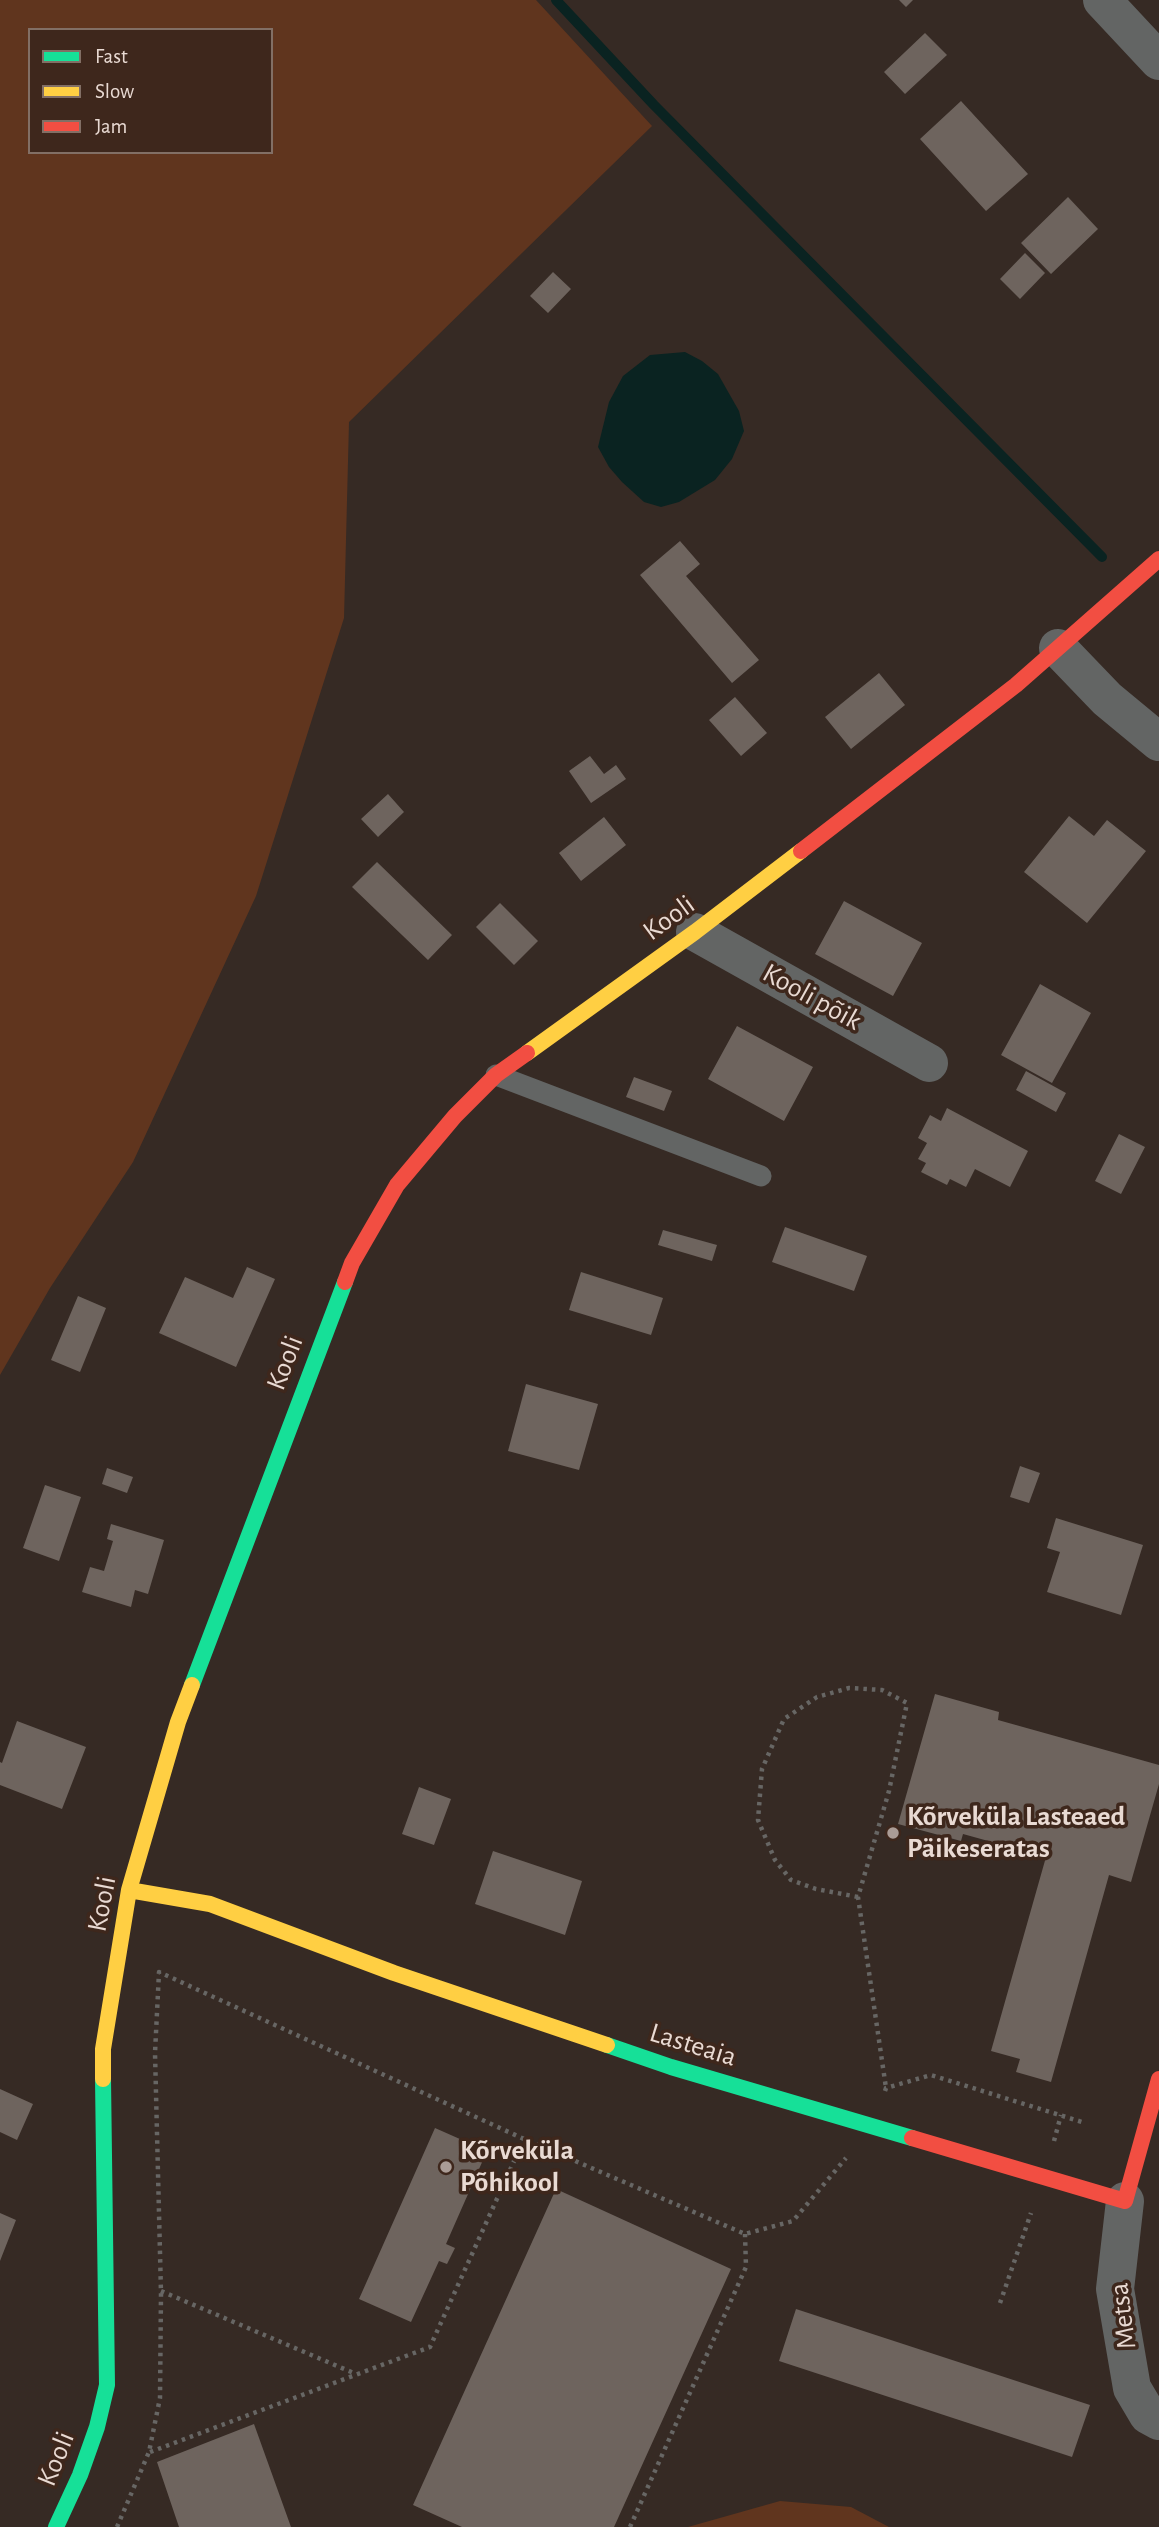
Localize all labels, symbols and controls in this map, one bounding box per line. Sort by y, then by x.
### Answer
legend [28,28,273,154]
text: Fast [95,46,128,67]
text: Slow [95,81,134,102]
text: Jam [95,116,127,137]
street label: Kooli [637,888,701,948]
street label: Kooli põik [757,956,867,1038]
street label: Kooli [259,1331,311,1395]
place label: Kõrveküla Lasteaed Päikeseratas [907,1800,1125,1866]
marker: Kõrveküla Lasteaed Päikeseratas [885,1825,901,1841]
street label: Kooli [80,1873,124,1935]
street label: Lasteaia [646,2016,740,2074]
place label: Kõrveküla Põhikool [460,2134,574,2200]
marker: Kõrveküla Põhikool [438,2159,454,2175]
street label: Metsa [1102,2281,1144,2351]
street label: Kooli [30,2427,82,2491]

